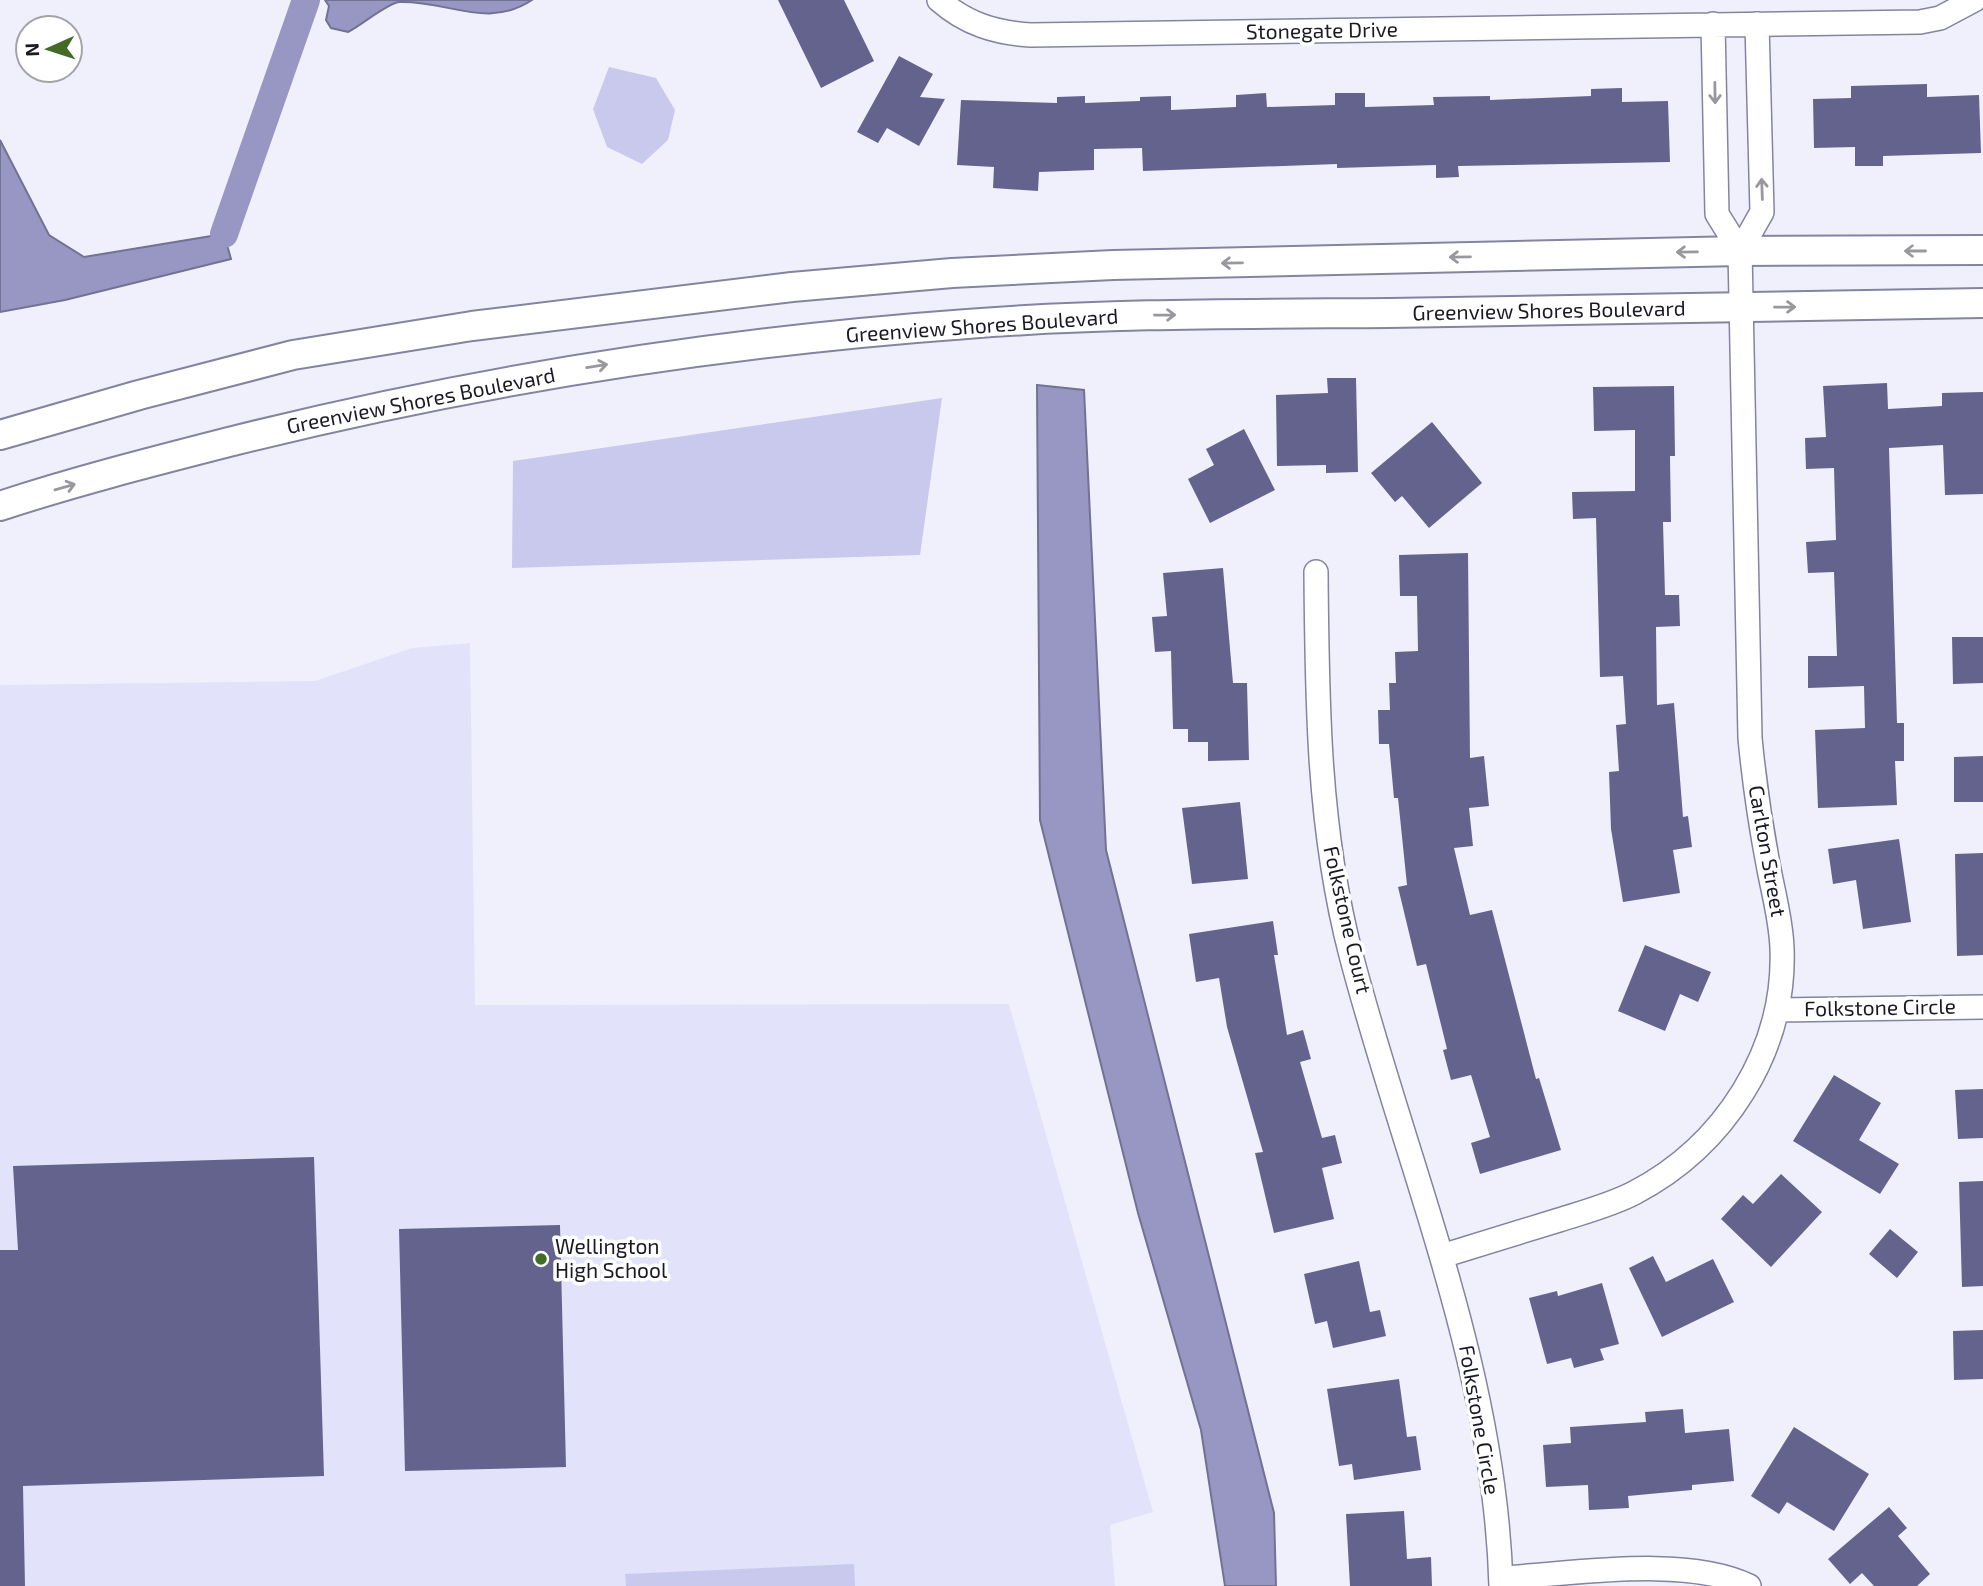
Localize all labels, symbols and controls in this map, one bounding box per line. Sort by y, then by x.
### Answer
north arrow [14,14,84,84]
street label: Stonegate Drive [1246,16,1398,43]
text: N [20,42,43,57]
one-way arrow [1708,81,1722,104]
one-way arrow [1755,178,1768,201]
one-way arrow [1904,244,1927,257]
one-way arrow [1676,246,1699,259]
one-way arrow [1449,251,1472,264]
one-way arrow [1221,256,1244,269]
street label: Greenview Shores Boulevard [1412,295,1686,324]
one-way arrow [1773,301,1796,314]
street label: Greenview Shores Boulevard [845,303,1119,346]
one-way arrow [1153,309,1176,322]
one-way arrow [586,359,608,372]
street label: Greenview Shores Boulevard [284,361,557,438]
one-way arrow [54,480,76,493]
street label: Carlton Street [1745,783,1792,918]
street label: Folkstone Court [1319,843,1378,996]
street label: Folkstone Circle [1804,993,1956,1020]
place label: Wellington High School [555,1233,668,1282]
marker: Wellington High School [533,1251,549,1267]
street label: Folkstone Circle [1455,1343,1506,1497]

